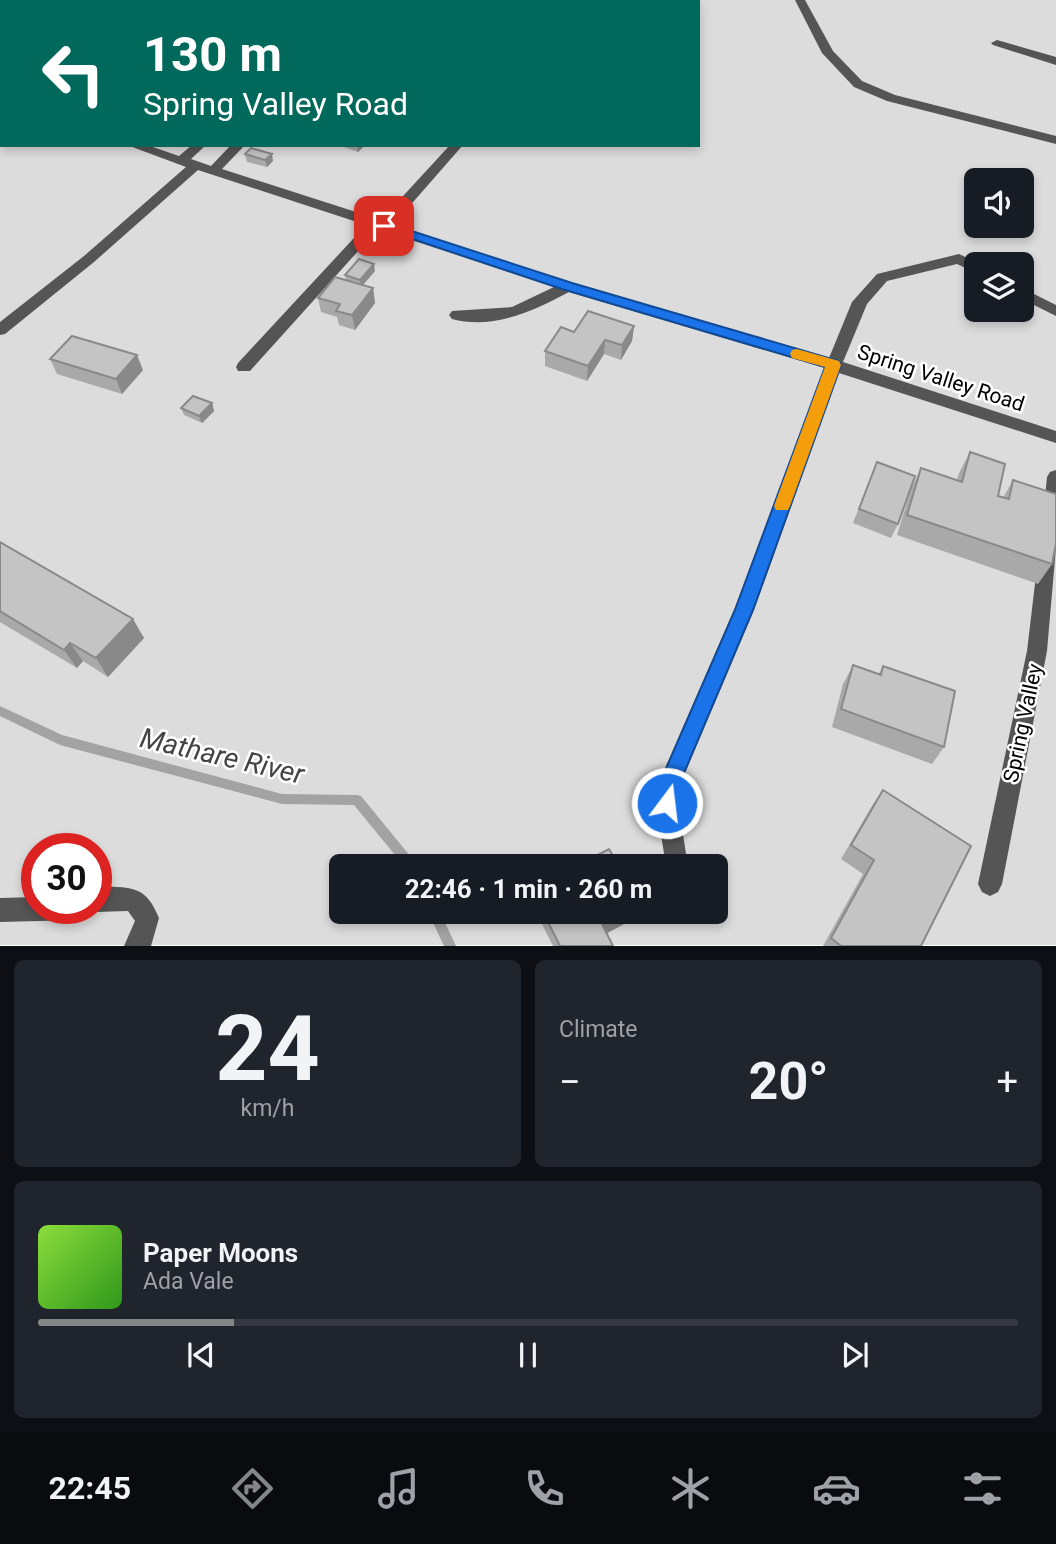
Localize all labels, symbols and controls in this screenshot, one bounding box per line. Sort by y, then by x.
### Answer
text: 130 m [143,26,282,83]
icon: left [28,28,119,119]
text: Spring Valley Road [143,85,408,123]
map controls [964,168,1034,322]
button: sound [964,168,1034,238]
pin [354,196,414,256]
icon: arrive [365,207,403,245]
button: layers [964,252,1034,322]
street label: Spring Valley Road [855,340,1027,416]
street label: Spring Valley [999,661,1047,784]
water label: Mathare River [137,721,308,791]
position arrow [630,766,704,840]
speed limit sign: 30 [21,833,112,924]
text: 22:46 · 1 min · 260 m [405,874,652,904]
text: 24 [215,996,320,1102]
text: Climate [559,1016,638,1043]
text: 20° [749,1051,829,1112]
text: − [559,1060,581,1104]
text: + [996,1060,1018,1104]
text: km/h [241,1095,295,1122]
text: Paper Moons [143,1238,298,1268]
text: Ada Vale [143,1268,234,1295]
icon: previous [182,1336,220,1374]
icon: pause [509,1336,547,1374]
icon: next [836,1336,874,1374]
icon: directions [228,1464,277,1513]
icon: music [374,1464,423,1513]
icon: phone [520,1464,569,1513]
icon: climate [666,1464,715,1513]
icon: car [812,1464,861,1513]
icon: filters [958,1464,1007,1513]
text: 22:45 [49,1469,131,1507]

